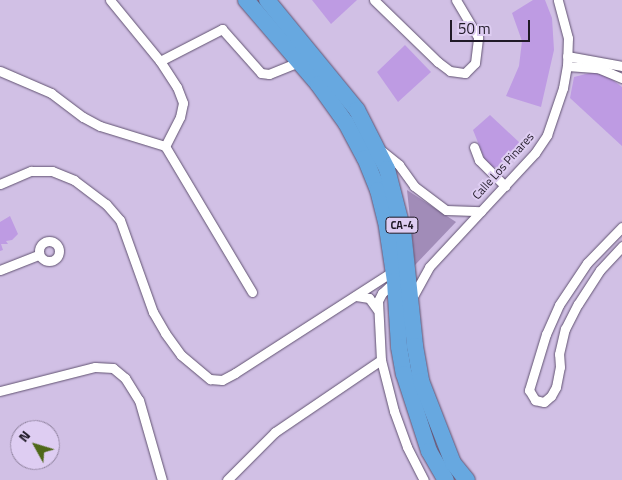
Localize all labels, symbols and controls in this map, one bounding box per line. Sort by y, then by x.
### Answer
scale bar [452,10,532,42]
text: 50 m [458,17,491,40]
street label: Calle Los Pinares [469,130,537,202]
road number: CA-4 [384,216,420,234]
north arrow [10,420,60,470]
text: N [13,426,35,446]

